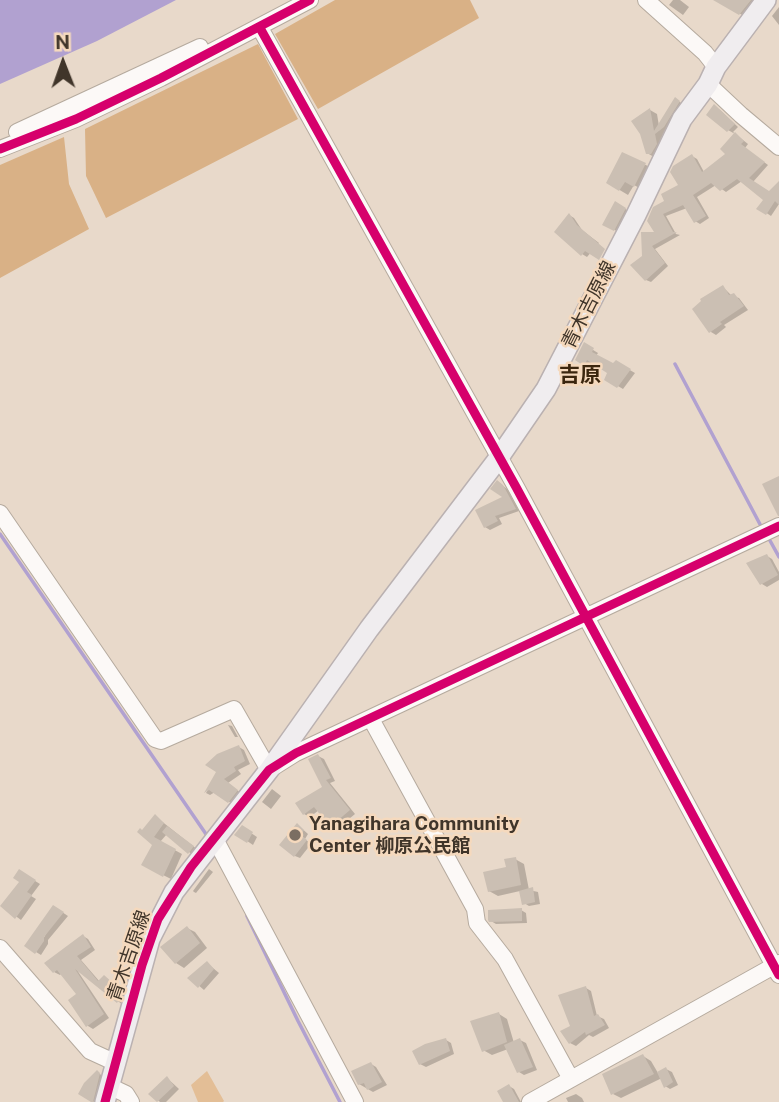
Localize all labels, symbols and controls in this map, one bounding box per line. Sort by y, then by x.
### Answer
north arrow [28,28,98,98]
text: N [55,31,70,53]
street label: 青木吉原線 [557,258,621,352]
district label: 吉原 [559,363,601,389]
place label: Yanagihara Community Center 柳原公民館 [309,813,520,857]
marker: Yanagihara Community Center 柳原公民館 [287,827,303,843]
street label: 青木吉原線 [103,907,155,1005]

